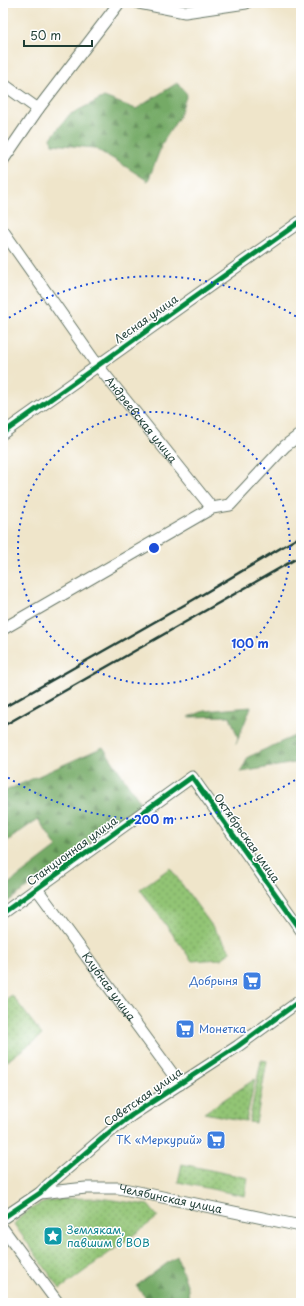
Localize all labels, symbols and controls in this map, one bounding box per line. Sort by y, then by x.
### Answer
scale bar [24,22,92,48]
text: 50 m [30,26,61,44]
street label: Лесная улица [110,290,181,347]
street label: Андреевская улица [102,372,182,466]
centre of rings [147,541,161,555]
text: 100 m [231,634,269,652]
street label: Октябрьская улица [210,790,285,886]
text: 200 m [134,810,174,828]
street label: Станционная улица [23,812,121,889]
street label: Клубная улица [78,948,140,1024]
supermarket icon: Добрыня [241,970,263,992]
place label: Добрыня [189,972,238,989]
supermarket icon: Монетка [174,1018,196,1040]
place label: Монетка [199,1020,246,1037]
street label: Советская улица [100,1063,185,1130]
supermarket icon: ТК «Меркурий» [205,1129,227,1151]
place label: ТК «Меркурий» [116,1131,202,1148]
street label: Челябинская улица [117,1179,224,1217]
place label: Землякам, павшим в ВОВ [67,1221,150,1251]
place icon: Землякам, павшим в ВОВ [42,1225,64,1247]

